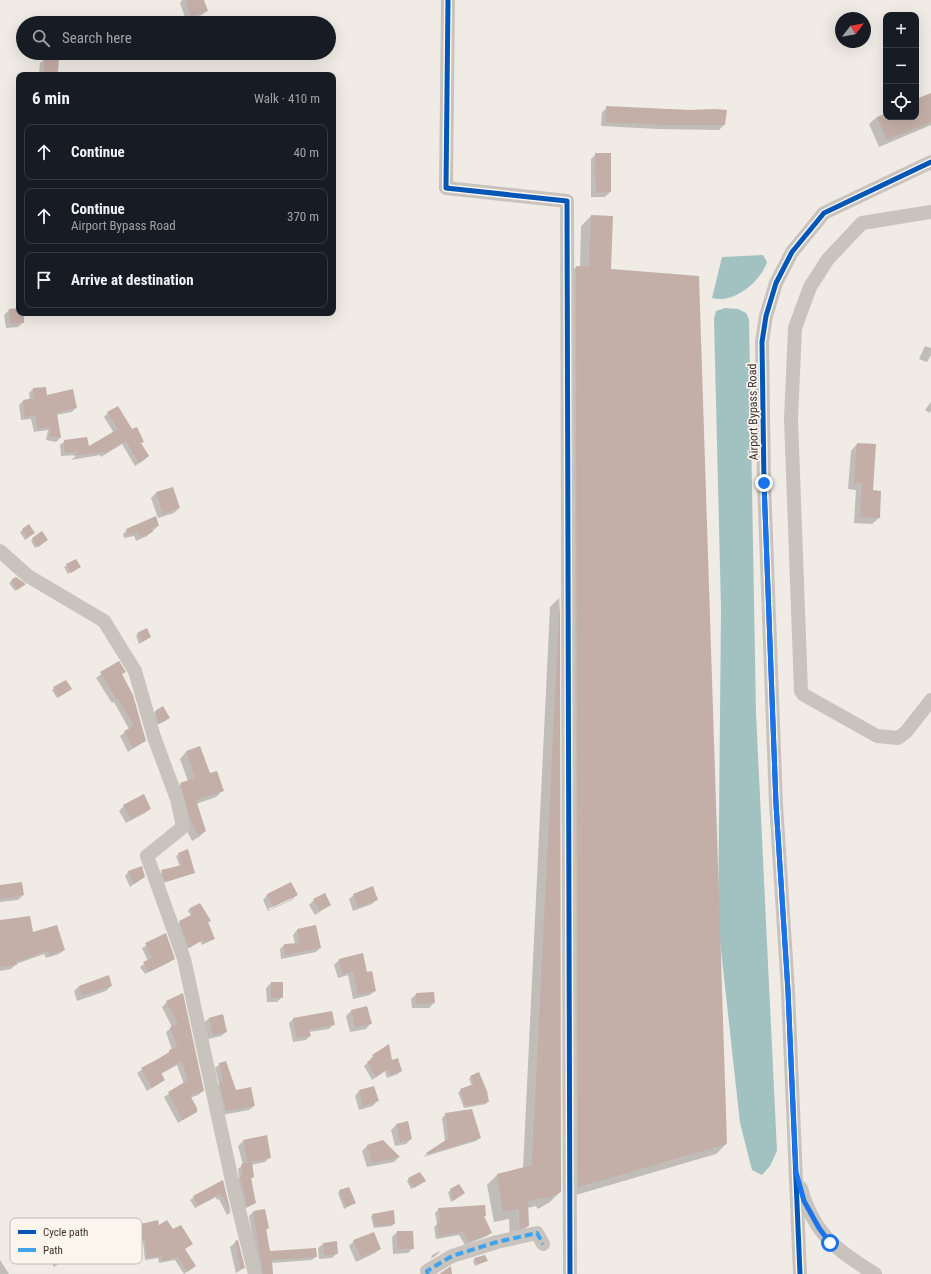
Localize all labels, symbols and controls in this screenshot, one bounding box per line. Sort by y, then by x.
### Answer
north arrow [835,12,871,48]
map controls [883,12,919,120]
button: + [883,12,919,48]
search box [16,16,336,60]
icon: search [30,27,52,49]
text: Search here [62,29,132,47]
button: − [883,48,919,84]
button: locate [883,84,919,120]
text: 6 min [32,88,70,108]
text: Walk · 410 m [254,91,320,106]
icon: ahead [33,141,55,163]
text: Continue [71,143,125,161]
text: 40 m [293,145,319,160]
text: Continue [71,200,125,218]
icon: ahead [33,205,55,227]
text: 370 m [287,209,319,224]
text: Airport Bypass Road [71,218,176,233]
icon: arrive [33,269,55,291]
text: Arrive at destination [71,271,194,289]
street label: Airport Bypass Road [745,364,761,460]
route end [755,474,773,492]
legend [10,1218,142,1264]
text: Cycle path [43,1226,88,1239]
route start [821,1234,839,1252]
text: Path [43,1244,63,1257]

